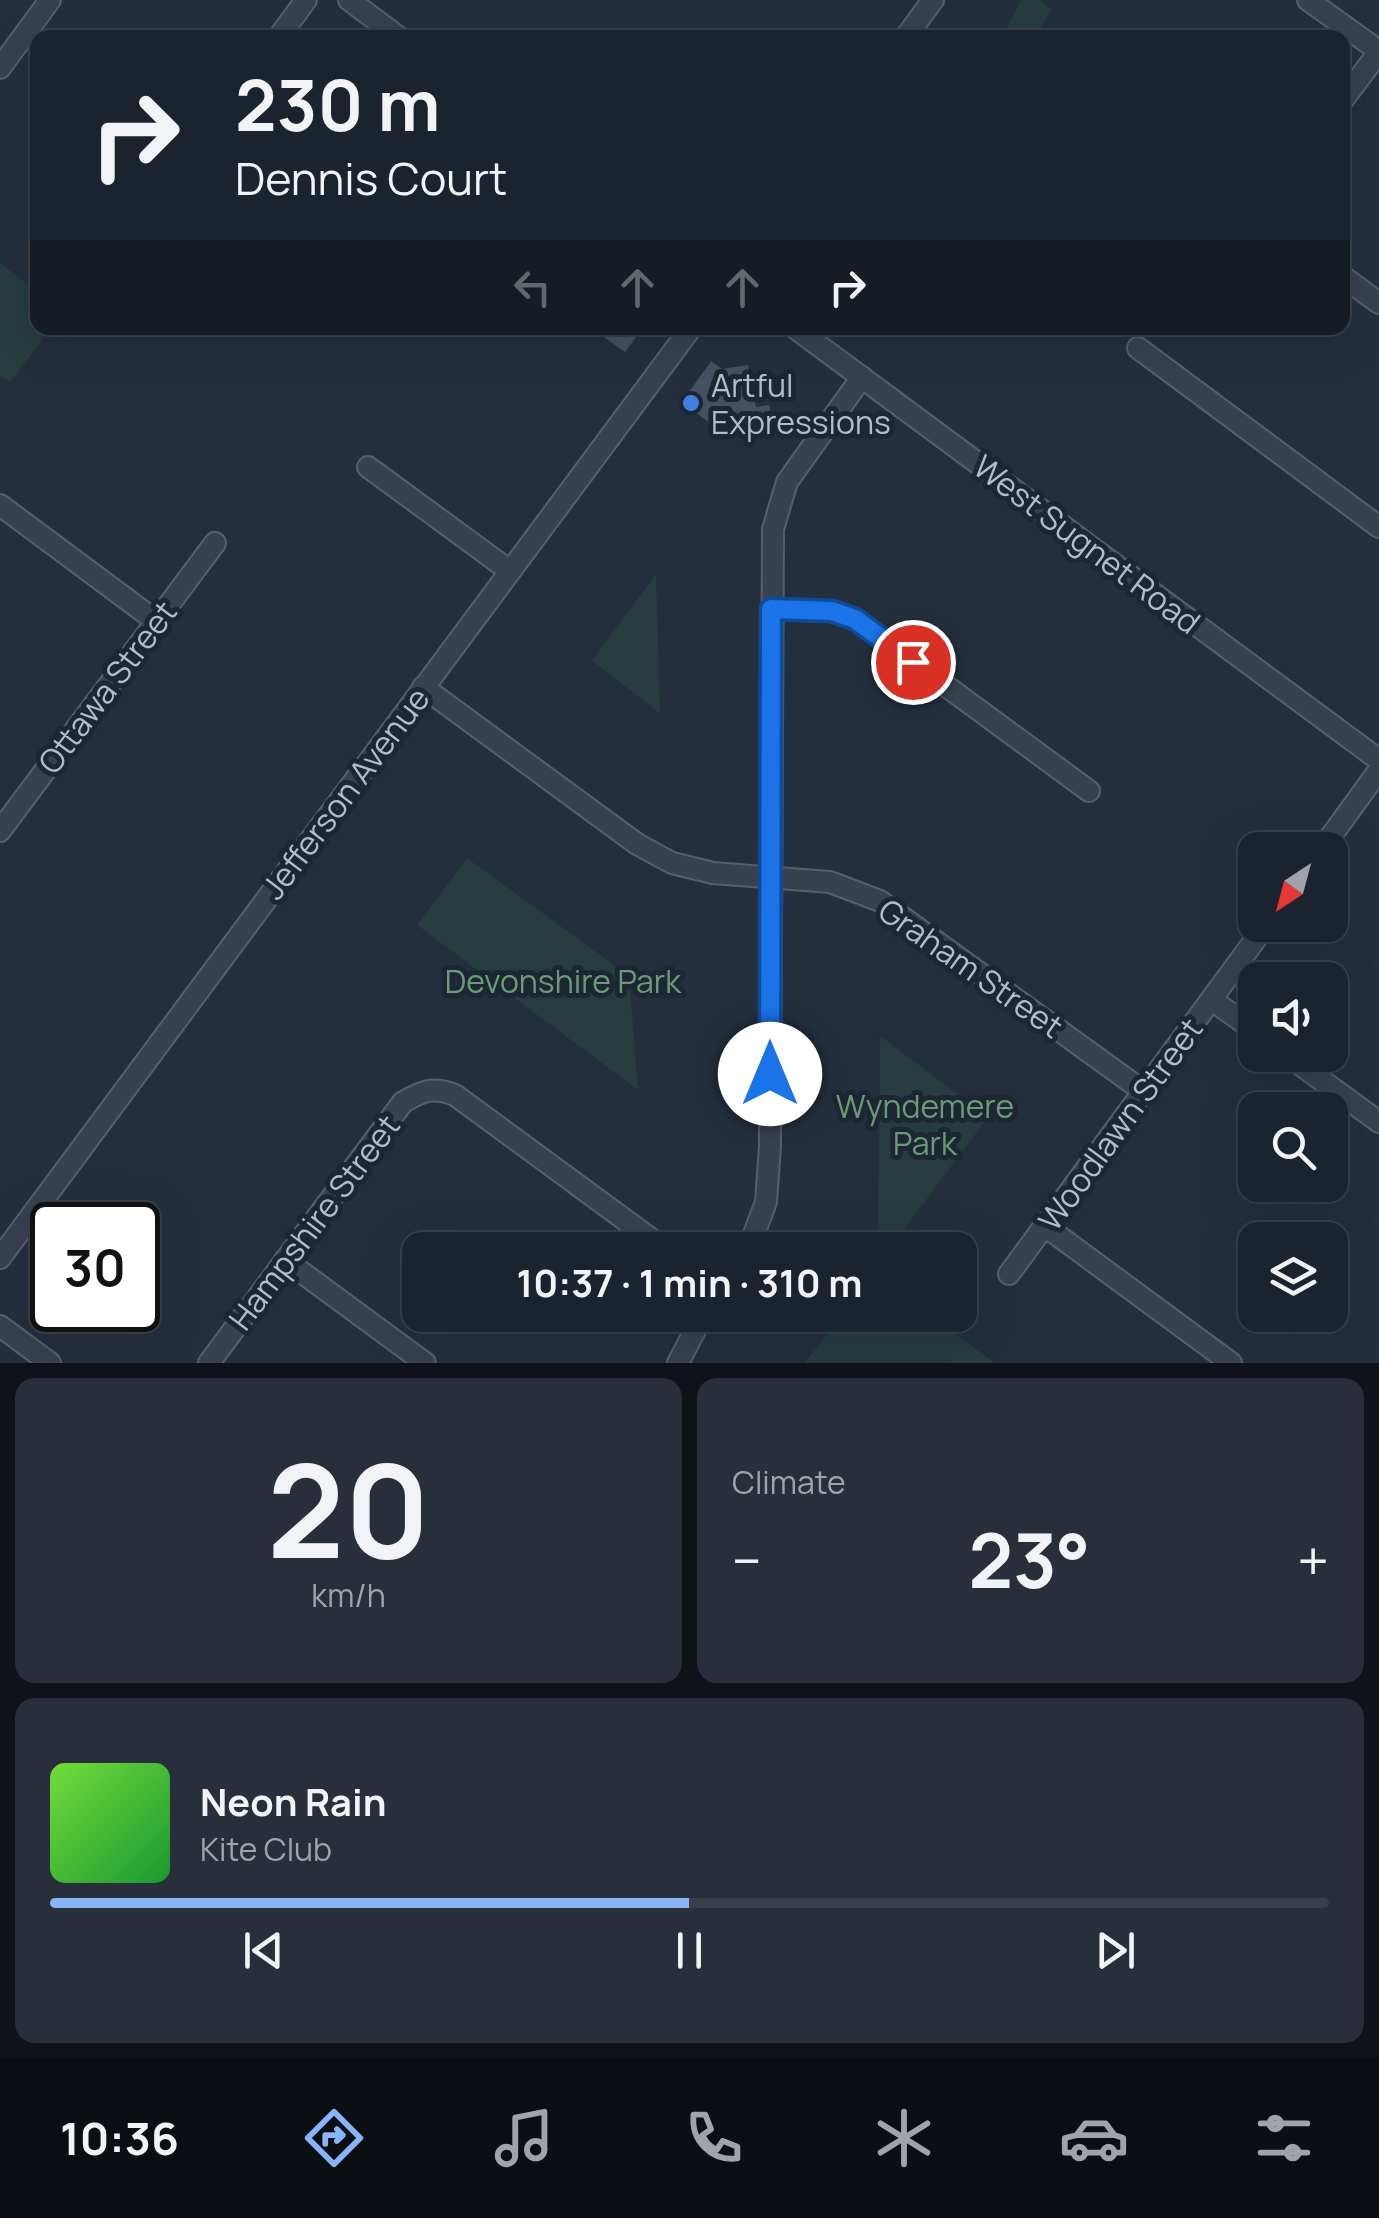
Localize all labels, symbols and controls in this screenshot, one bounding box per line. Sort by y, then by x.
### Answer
text: 230 m [235,56,440,152]
icon: right [70,70,200,200]
text: Dennis Court [235,147,507,209]
icon: left [505,260,560,315]
icon: ahead [610,260,665,315]
icon: ahead [715,260,770,315]
icon: right [820,260,875,315]
place label: Artful Expressions [711,363,891,444]
marker: Artful Expressions [680,392,702,414]
street label: West Sugnet Road [965,444,1209,644]
street label: Ottawa Street [28,592,186,782]
pin [871,620,956,705]
icon: arrive [886,635,941,690]
street label: Jefferson Avenue [251,678,439,908]
north arrow [1238,832,1348,942]
map controls [1238,832,1348,1332]
street label: Graham Street [870,888,1072,1048]
park label: Devonshire Park [445,959,682,1003]
button: sound [1238,962,1348,1072]
street label: Woodlawn Street [1028,1009,1212,1239]
position arrow [718,1022,822,1126]
park label: Wyndemere Park [836,1084,1014,1165]
button: search [1238,1092,1348,1202]
street label: Hampshire Street [218,1105,410,1339]
speed limit sign: 30 [30,1202,160,1332]
button: layers [1238,1222,1348,1332]
text: 10:37 · 1 min · 310 m [516,1256,863,1308]
text: 20 [267,1419,430,1597]
text: Climate [732,1460,846,1504]
text: 23° [968,1508,1091,1611]
text: − [732,1522,762,1598]
text: + [1297,1522,1329,1598]
text: km/h [311,1573,386,1617]
text: Neon Rain [200,1775,386,1827]
text: Kite Club [200,1827,332,1871]
icon: previous [236,1923,291,1978]
icon: pause [662,1923,717,1978]
icon: next [1088,1923,1143,1978]
icon: directions [299,2103,369,2173]
icon: music [489,2103,559,2173]
icon: phone [679,2103,749,2173]
icon: climate [869,2103,939,2173]
icon: car [1059,2103,1129,2173]
icon: filters [1249,2103,1319,2173]
text: 10:36 [60,2107,179,2169]

